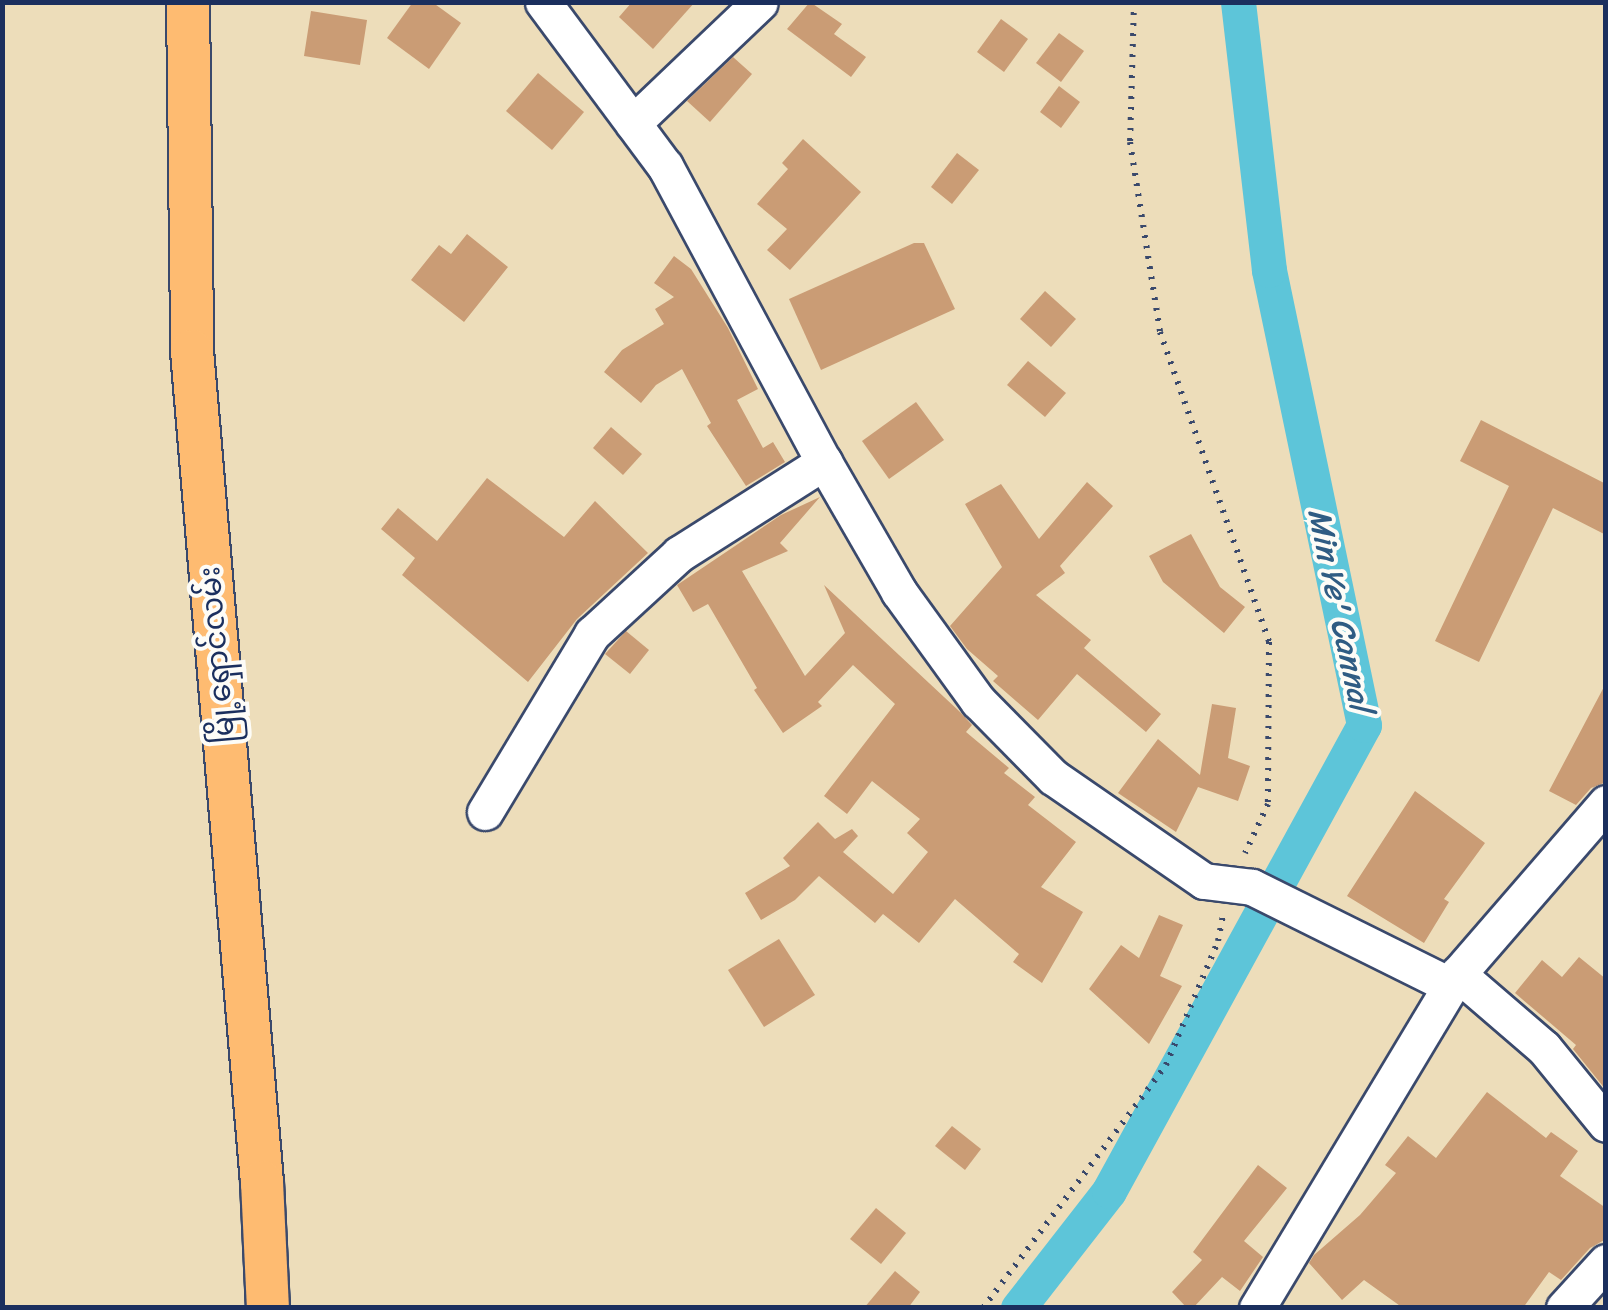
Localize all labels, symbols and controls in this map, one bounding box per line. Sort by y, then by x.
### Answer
water label: Min Ye' Cannal [1299,505,1379,715]
street label: မြို့ရှောင်လမ်း [191,565,243,745]

